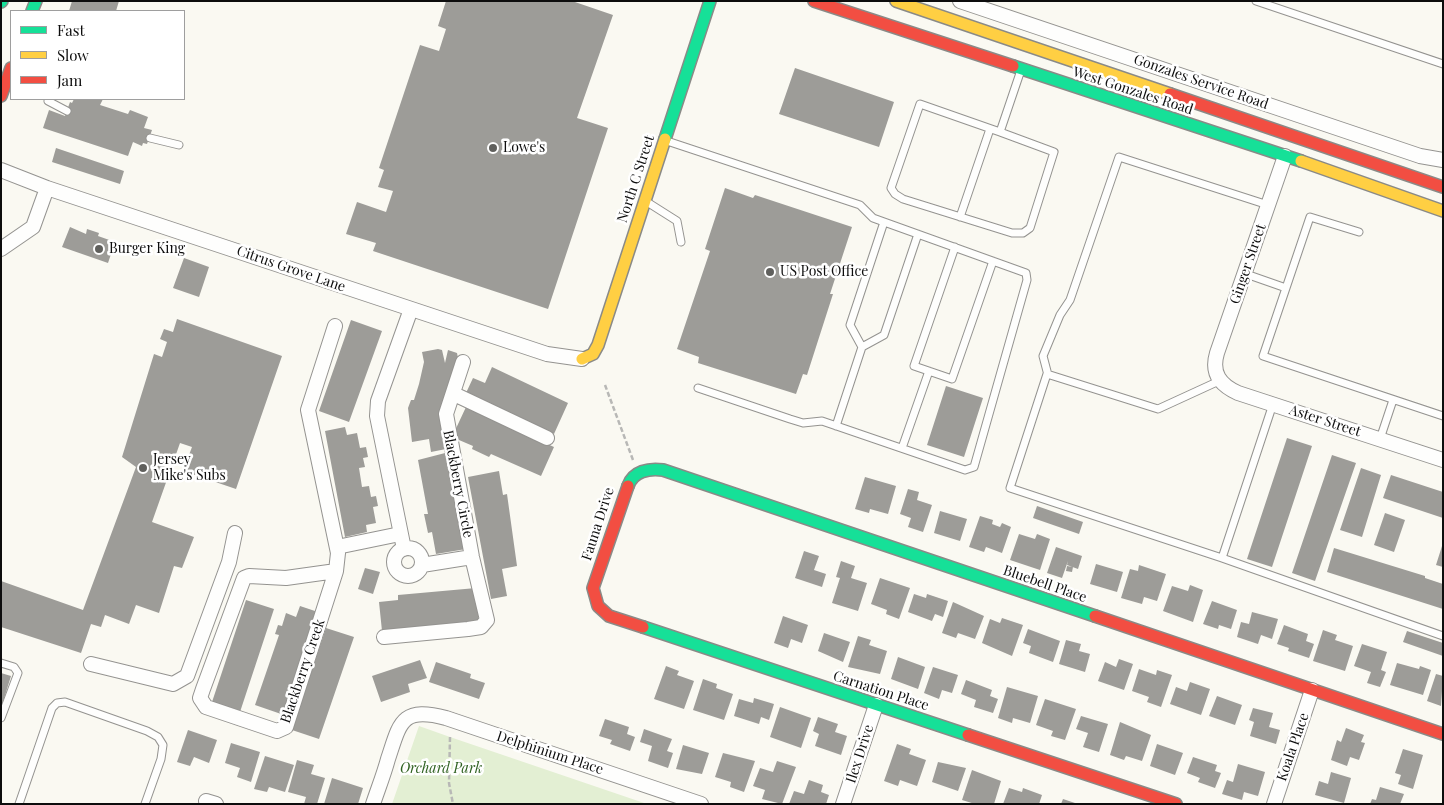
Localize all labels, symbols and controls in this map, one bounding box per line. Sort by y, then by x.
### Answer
legend [10,10,185,100]
text: Fast [57,20,85,40]
text: Slow [57,45,89,65]
street label: Gonzales Service Road [1131,51,1271,113]
street label: West Gonzales Road [1071,64,1195,118]
text: Jam [57,70,82,90]
street label: North C Street [614,133,658,225]
place label: Lowe's [503,140,545,156]
marker: Lowe's [487,142,499,154]
street label: Ginger Street [1226,222,1270,306]
place label: Burger King [109,241,185,257]
street label: Citrus Grove Lane [234,242,348,296]
marker: Burger King [93,243,105,255]
place label: US Post Office [780,264,868,280]
marker: US Post Office [764,266,776,278]
street label: Aster Street [1287,402,1363,440]
street label: Blackberry Circle [439,429,477,539]
place label: Jersey Mike's Subs [153,452,226,484]
marker: Jersey Mike's Subs [137,462,149,474]
street label: Fauna Drive [578,485,618,563]
street label: Bluebell Place [1001,562,1089,606]
street label: Blackberry Creek [277,617,329,725]
street label: Carnation Place [831,668,931,714]
street label: Koala Place [1273,711,1313,783]
street label: Ilex Drive [843,723,877,785]
street label: Delphinium Place [495,728,605,778]
park label: Orchard Park [400,761,482,777]

